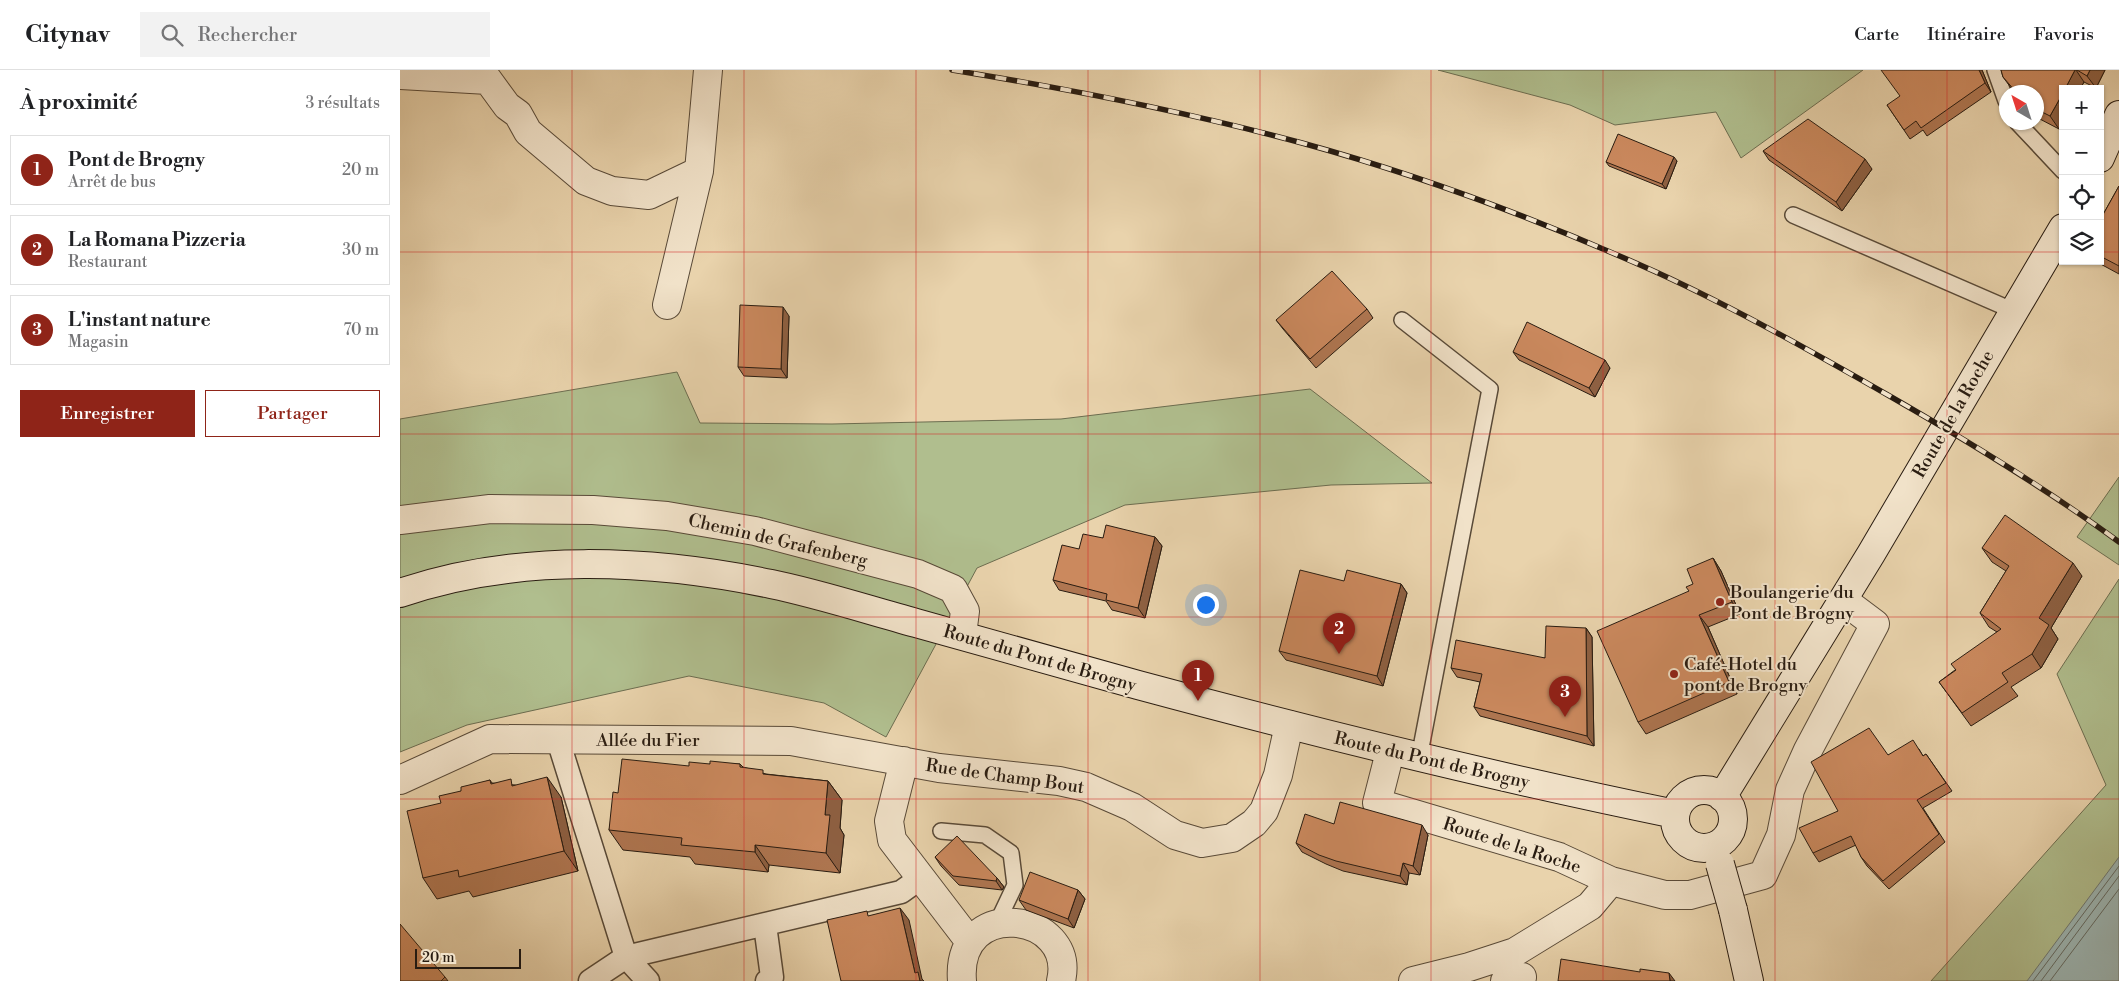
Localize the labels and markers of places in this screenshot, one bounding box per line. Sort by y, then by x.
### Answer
place label: Boulangerie du Pont de Brogny [1729,581,1854,625]
marker: Boulangerie du Pont de Brogny [1714,596,1726,608]
pin: 2 [1323,613,1355,654]
place label: Café-Hotel du pont de Brogny [1684,653,1808,697]
pin: 1 [1182,660,1214,701]
marker: Café-Hotel du pont de Brogny [1668,668,1680,680]
pin: 3 [1549,676,1581,717]

